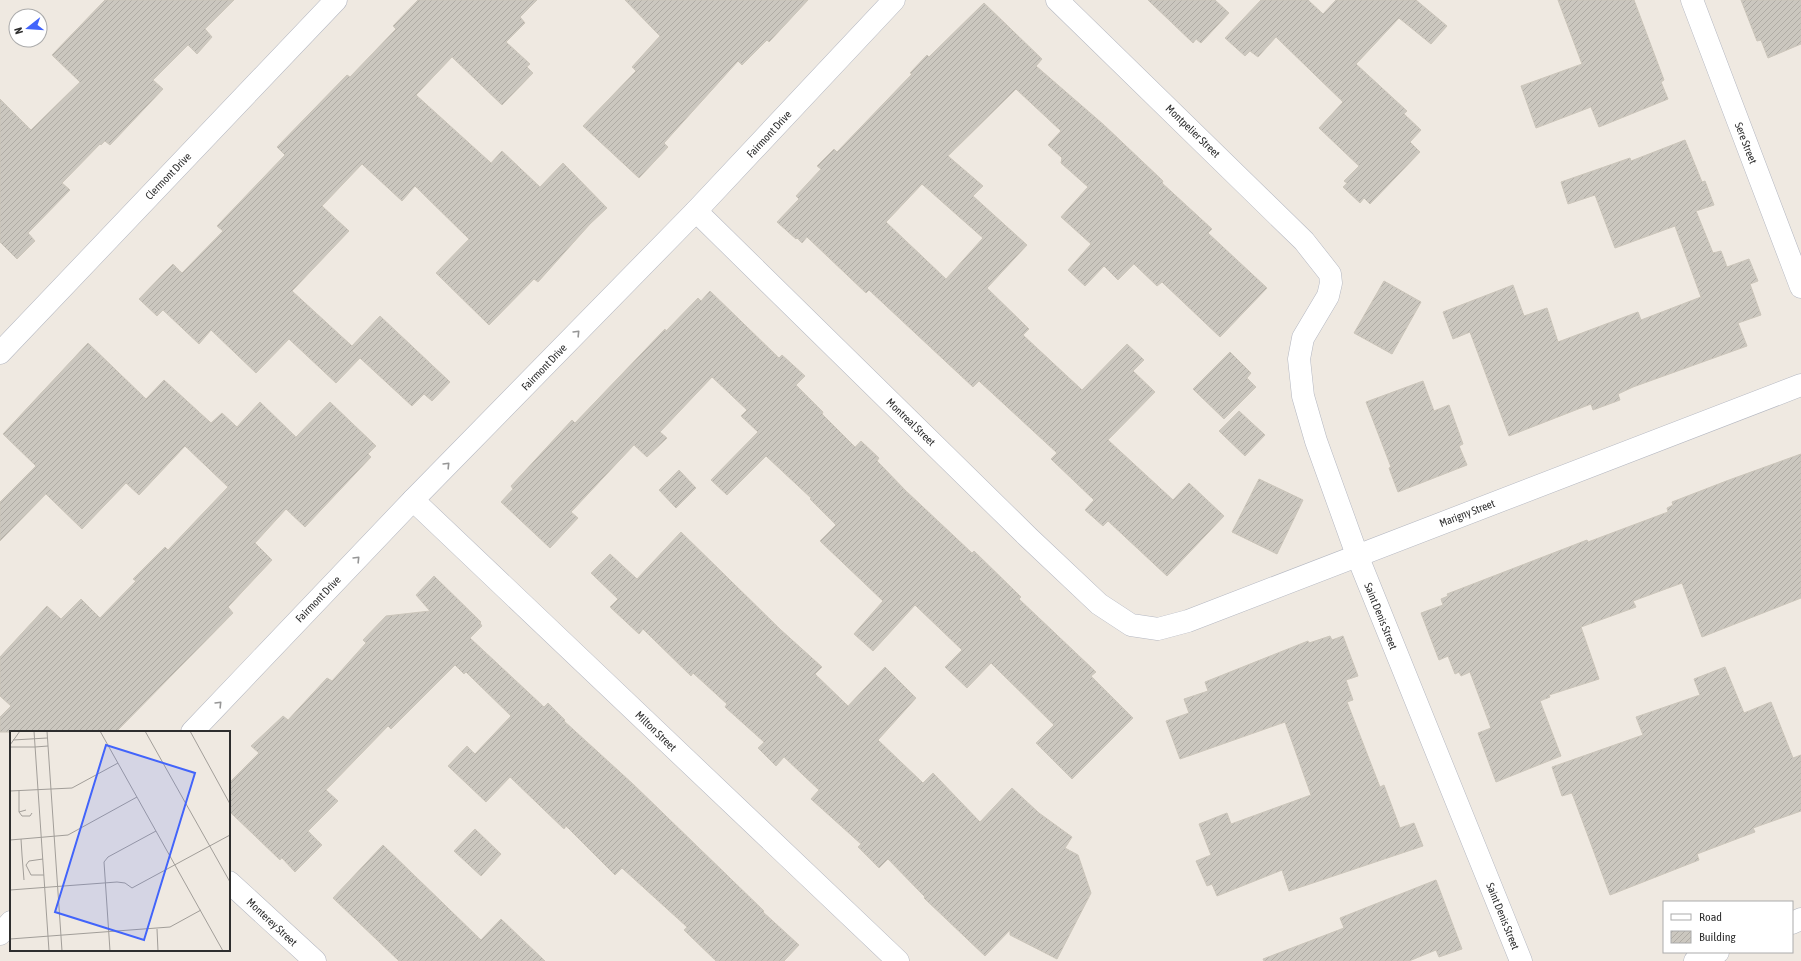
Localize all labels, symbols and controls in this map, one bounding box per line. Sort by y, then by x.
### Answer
north arrow [8,8,48,48]
text: N [12,26,25,36]
street label: Montpelier Street [1163,102,1223,160]
street label: Fairmont Drive [744,108,794,160]
street label: Sere Street [1733,121,1759,165]
street label: Clermont Drive [143,150,193,202]
one-way arrow [572,330,580,338]
street label: Fairmont Drive [519,341,569,393]
street label: Montreal Street [884,396,938,448]
one-way arrow [442,462,450,470]
street label: Marigny Street [1438,497,1496,529]
one-way arrow [352,556,360,564]
street label: Fairmont Drive [293,573,343,625]
street label: Saint Denis Street [1362,581,1400,651]
one-way arrow [214,701,222,709]
street label: Milton Street [633,709,679,753]
inset map [10,731,230,951]
street label: Saint Denis Street [1484,881,1522,951]
street label: Monterey Street [244,896,300,948]
legend [1663,901,1793,953]
text: Road [1699,910,1722,924]
text: Building [1699,930,1737,944]

